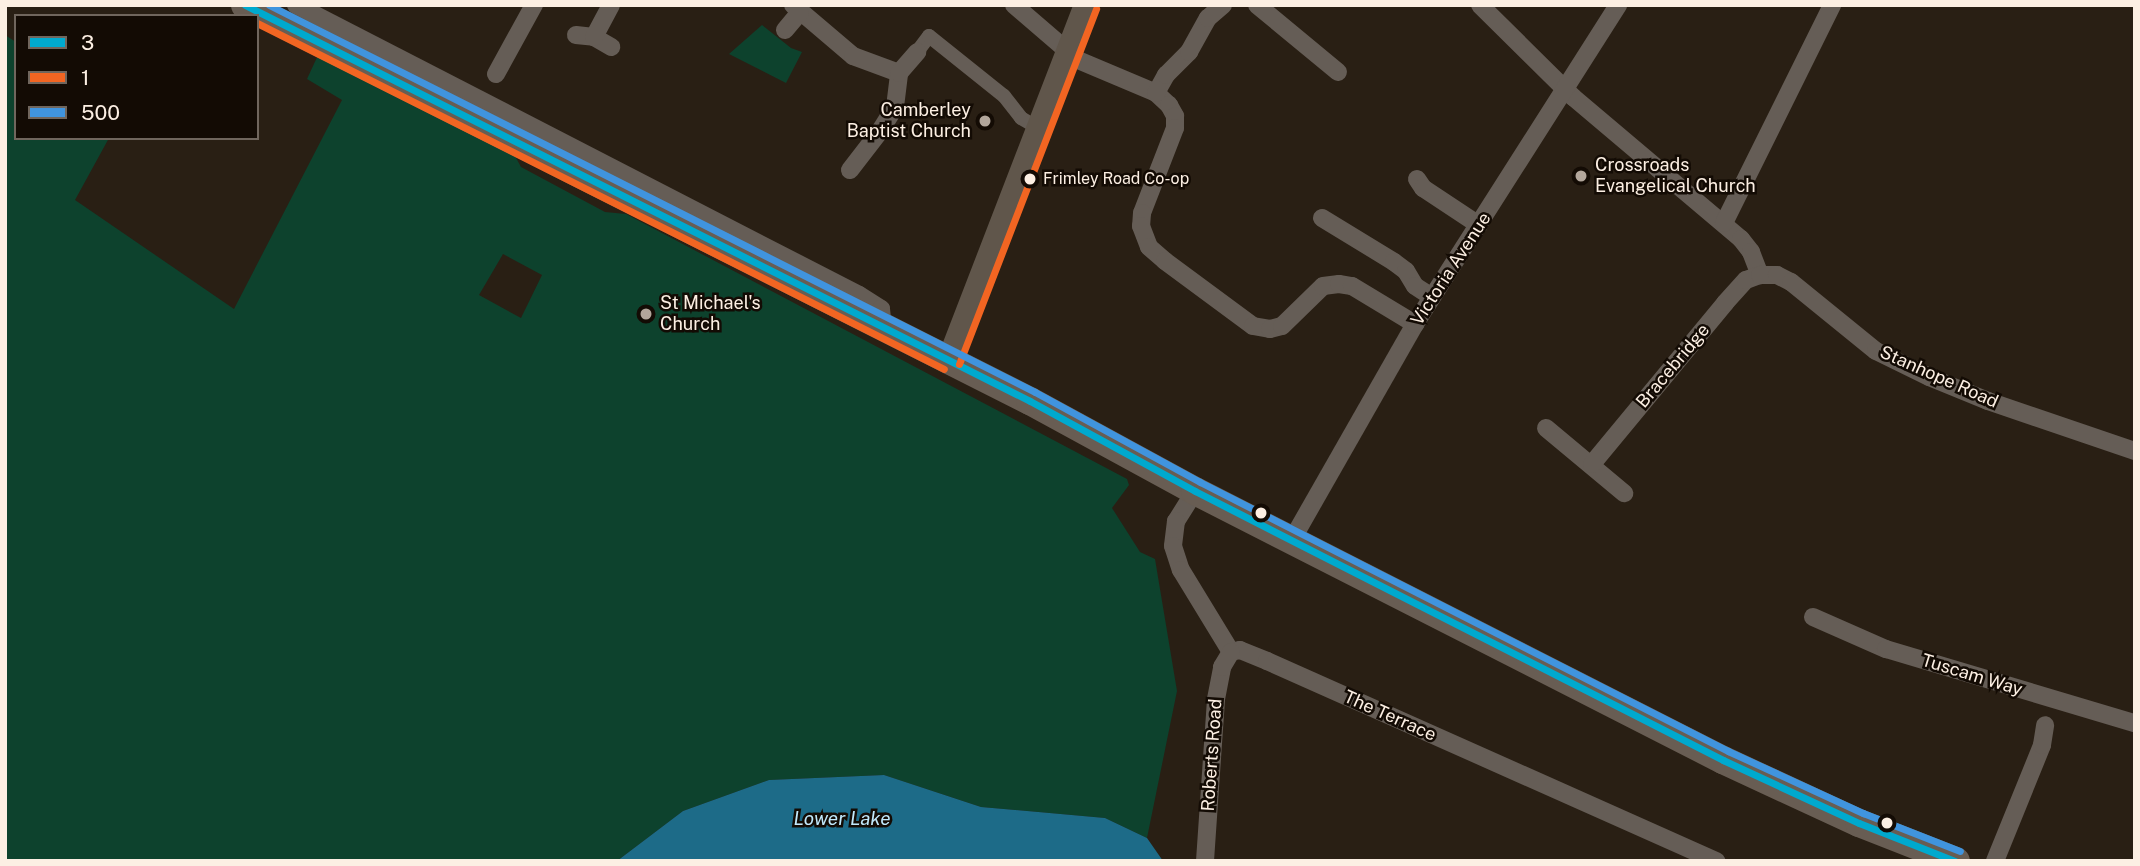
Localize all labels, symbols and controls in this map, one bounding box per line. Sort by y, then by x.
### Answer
legend [14,14,259,140]
text: 3 [81,30,94,55]
text: 1 [81,65,90,90]
text: 500 [81,100,120,125]
place label: Camberley Baptist Church [847,100,971,142]
marker: Camberley Baptist Church [977,113,993,129]
place label: Crossroads Evangelical Church [1595,155,1756,198]
marker: Crossroads Evangelical Church [1573,168,1589,184]
place label: Frimley Road Co-op [1043,169,1189,189]
marker: Frimley Road Co-op [1023,172,1037,186]
street label: Victoria Avenue [1406,208,1496,330]
place label: St Michael's Church [660,293,761,336]
marker: St Michael's Church [638,306,654,322]
street label: Bracebridge [1632,320,1714,412]
street label: Stanhope Road [1876,341,2002,413]
unlabelled marker [1254,506,1268,520]
street label: Tuscam Way [1919,649,2025,701]
street label: The Terrace [1340,686,1440,746]
street label: Roberts Road [1197,698,1227,812]
water label: Lower Lake [794,808,890,830]
unlabelled marker [1880,816,1894,830]

